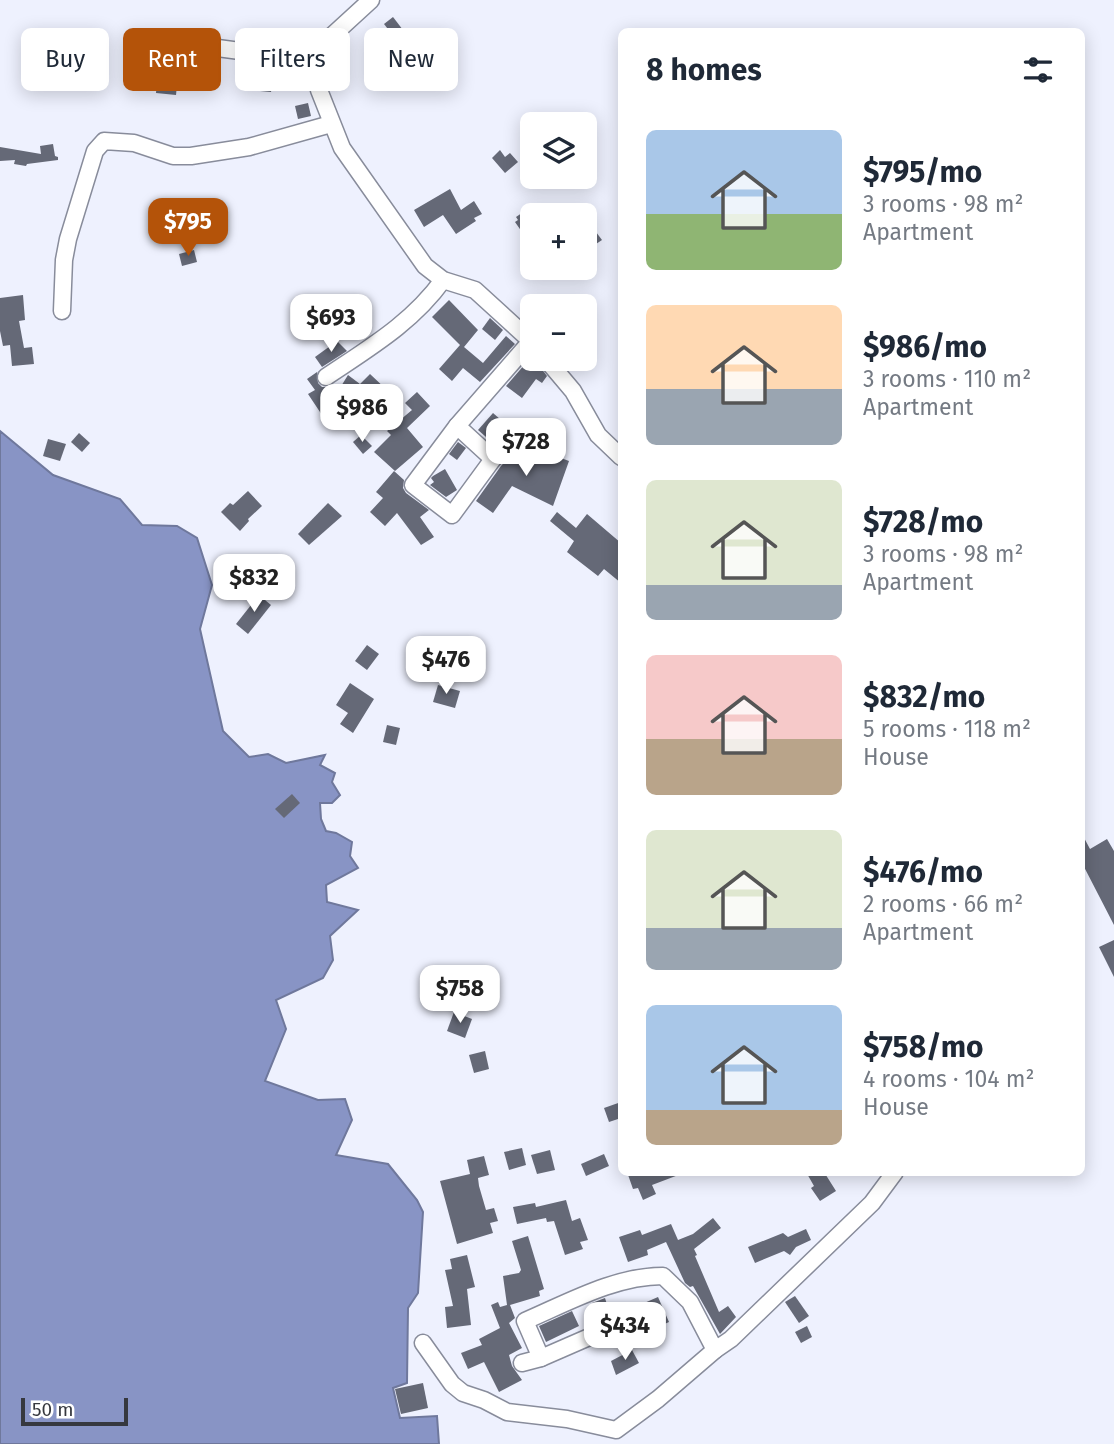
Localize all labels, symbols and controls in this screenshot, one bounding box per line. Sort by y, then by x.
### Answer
chip: Buy [21,28,109,91]
chip: Rent [123,28,221,91]
chip: Filters [235,28,350,91]
chip: New [364,28,458,91]
icon: filters [1019,51,1057,89]
text: 8 homes [646,52,762,88]
map controls [520,112,597,371]
button: layers [520,112,597,189]
text: $795/mo [863,154,982,190]
icon: home [702,158,786,242]
text: 3 rooms · 98 m² [863,190,1023,218]
pin: $795 [147,198,229,258]
button: + [520,203,597,280]
text: $795 [164,207,212,235]
text: Apartment [863,218,973,246]
pin: $693 [290,294,372,354]
button: − [520,294,597,371]
text: $693 [306,303,356,331]
text: $986/mo [863,329,987,365]
icon: home [702,333,786,417]
text: 3 rooms · 110 m² [863,365,1031,393]
pin: $986 [321,384,403,444]
text: $986 [336,393,388,421]
text: Apartment [863,393,973,421]
pin: $728 [485,419,567,478]
text: $728 [502,427,550,455]
text: $728/mo [863,504,983,540]
icon: home [702,508,786,592]
text: 3 rooms · 98 m² [863,540,1023,568]
pin: $832 [213,554,295,614]
text: $832 [229,563,279,591]
text: Apartment [863,568,973,596]
pin: $476 [405,636,487,696]
text: $476 [422,645,470,673]
text: $832/mo [863,679,985,715]
icon: home [702,683,786,767]
text: 5 rooms · 118 m² [863,715,1031,743]
text: House [863,743,929,771]
text: $476/mo [863,854,983,890]
icon: home [702,858,786,942]
text: 2 rooms · 66 m² [863,890,1023,918]
text: Apartment [863,918,973,946]
pin: $758 [419,965,501,1025]
text: $758 [436,974,484,1002]
text: $758/mo [863,1029,984,1065]
icon: home [702,1033,786,1117]
text: 4 rooms · 104 m² [863,1065,1034,1093]
text: House [863,1093,929,1121]
pin: $434 [584,1302,666,1362]
text: $434 [600,1311,650,1339]
scale bar [21,1395,128,1427]
text: 50 m [32,1398,73,1421]

